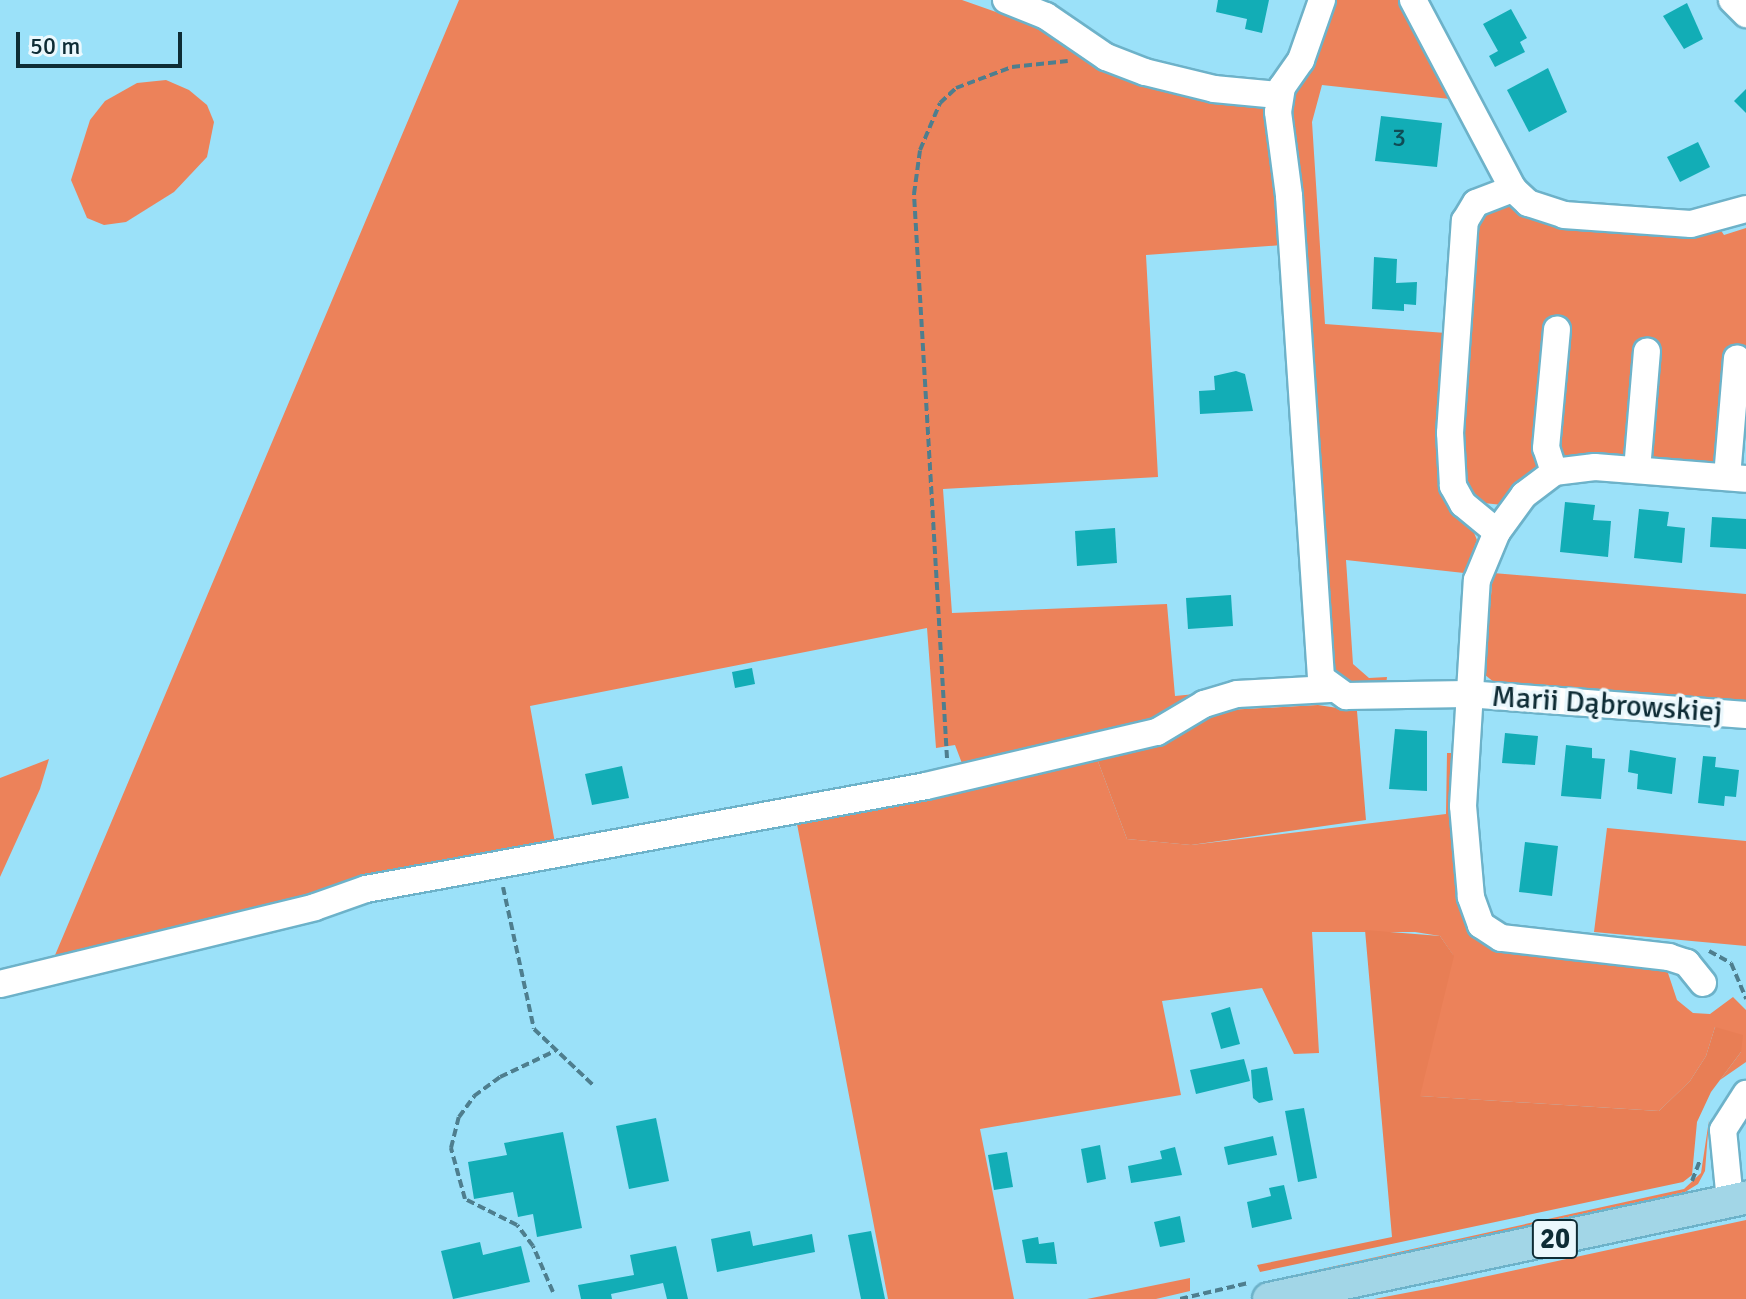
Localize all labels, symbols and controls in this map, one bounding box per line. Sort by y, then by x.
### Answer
scale bar [20,16,186,66]
text: 50 m [30,31,80,61]
house number: 3 [1392,123,1406,155]
street label: Marii Dąbrowskiej [1490,679,1724,731]
road number: 20 [1531,1215,1579,1263]

